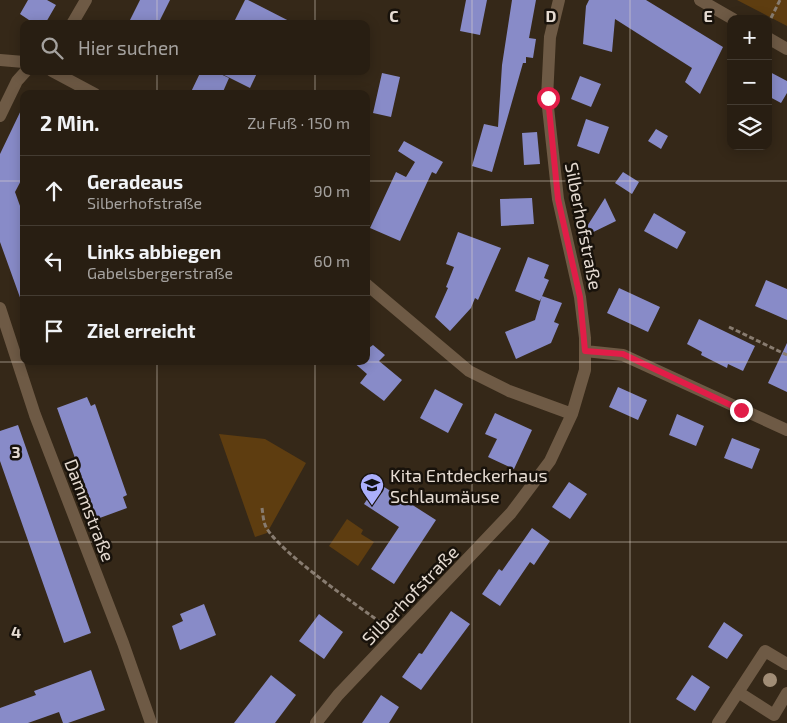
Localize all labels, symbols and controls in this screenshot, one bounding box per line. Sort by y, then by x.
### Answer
text: C [389,6,399,25]
text: D [546,6,557,25]
text: E [703,6,713,25]
map controls [727,15,772,150]
button: + [727,15,772,60]
search box [20,20,370,75]
icon: search [38,34,66,62]
text: Hier suchen [78,36,179,59]
button: − [727,60,772,105]
route start [537,87,560,110]
button: layers [727,105,772,150]
text: 2 Min. [40,110,100,135]
text: Zu Fuß · 150 m [247,113,350,132]
street label: Silberhofstraße [561,160,607,292]
text: Geradeaus [87,170,183,193]
icon: ahead [40,177,68,205]
text: 90 m [314,181,350,200]
text: Silberhofstraße [87,193,202,212]
text: Links abbiegen [87,240,221,263]
icon: left [40,247,68,275]
text: 60 m [314,251,350,270]
text: Gabelsbergerstraße [87,263,233,282]
icon: arrive [40,317,68,345]
text: Ziel erreicht [87,319,196,342]
route end [730,399,753,422]
text: 3 [11,442,21,461]
street label: Dammstraße [60,456,120,564]
place label: Kita Entdeckerhaus Schlaumäuse [390,464,548,507]
school or university icon: Kita Entdeckerhaus Schlaumäuse [359,472,385,506]
street label: Silberhofstraße [357,541,463,649]
text: 4 [11,622,21,641]

